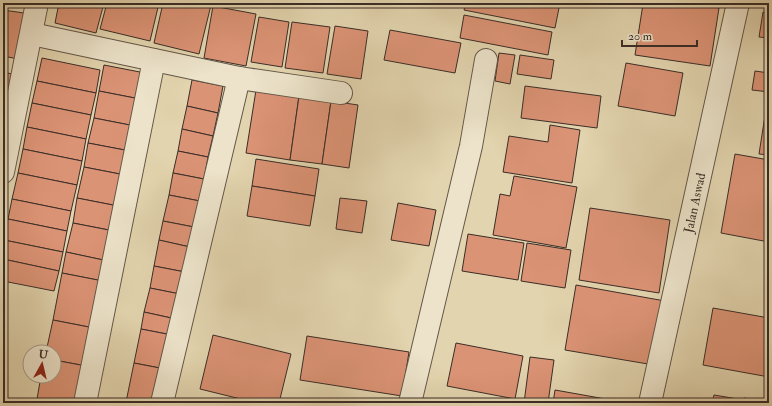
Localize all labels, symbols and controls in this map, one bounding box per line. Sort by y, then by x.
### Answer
scale bar [622,22,697,48]
text: 20 m [628,29,653,44]
street label: Jalan Aswad [680,171,710,235]
north arrow [22,344,62,384]
text: U [38,348,50,362]

